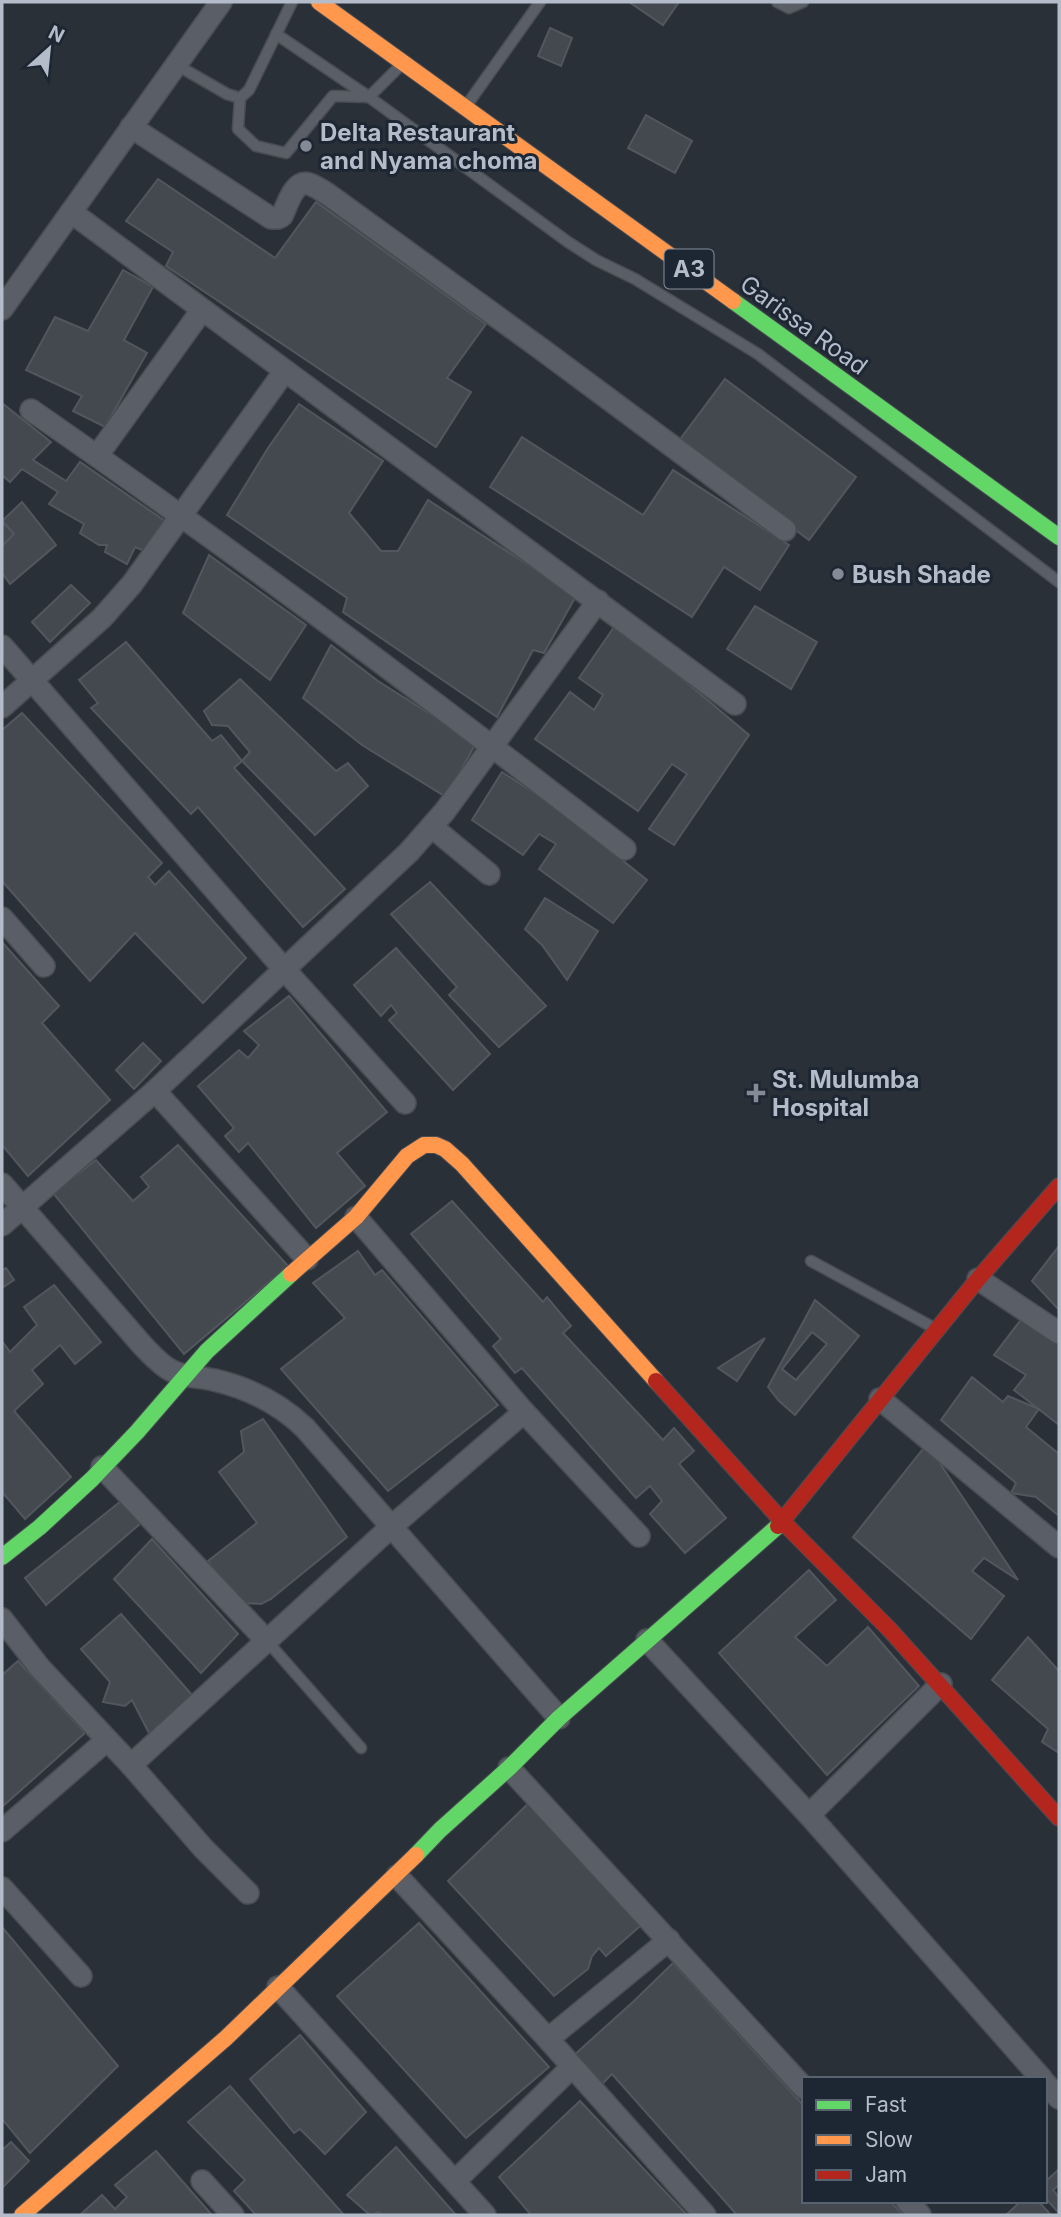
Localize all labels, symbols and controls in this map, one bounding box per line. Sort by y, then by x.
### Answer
north arrow [14,14,84,84]
text: N [45,21,68,48]
place label: Delta Restaurant and Nyama choma [320,118,538,175]
marker: Delta Restaurant and Nyama choma [298,138,314,154]
road number: A3 [664,250,714,288]
street label: Garissa Road [735,269,873,381]
place label: Bush Shade [852,560,991,589]
marker: Bush Shade [830,566,846,582]
place label: St. Mulumba Hospital [772,1065,919,1122]
marker: St. Mulumba Hospital [746,1083,766,1103]
legend [802,2077,1047,2203]
text: Fast [865,2092,907,2117]
text: Slow [865,2127,913,2152]
text: Jam [865,2162,907,2187]

